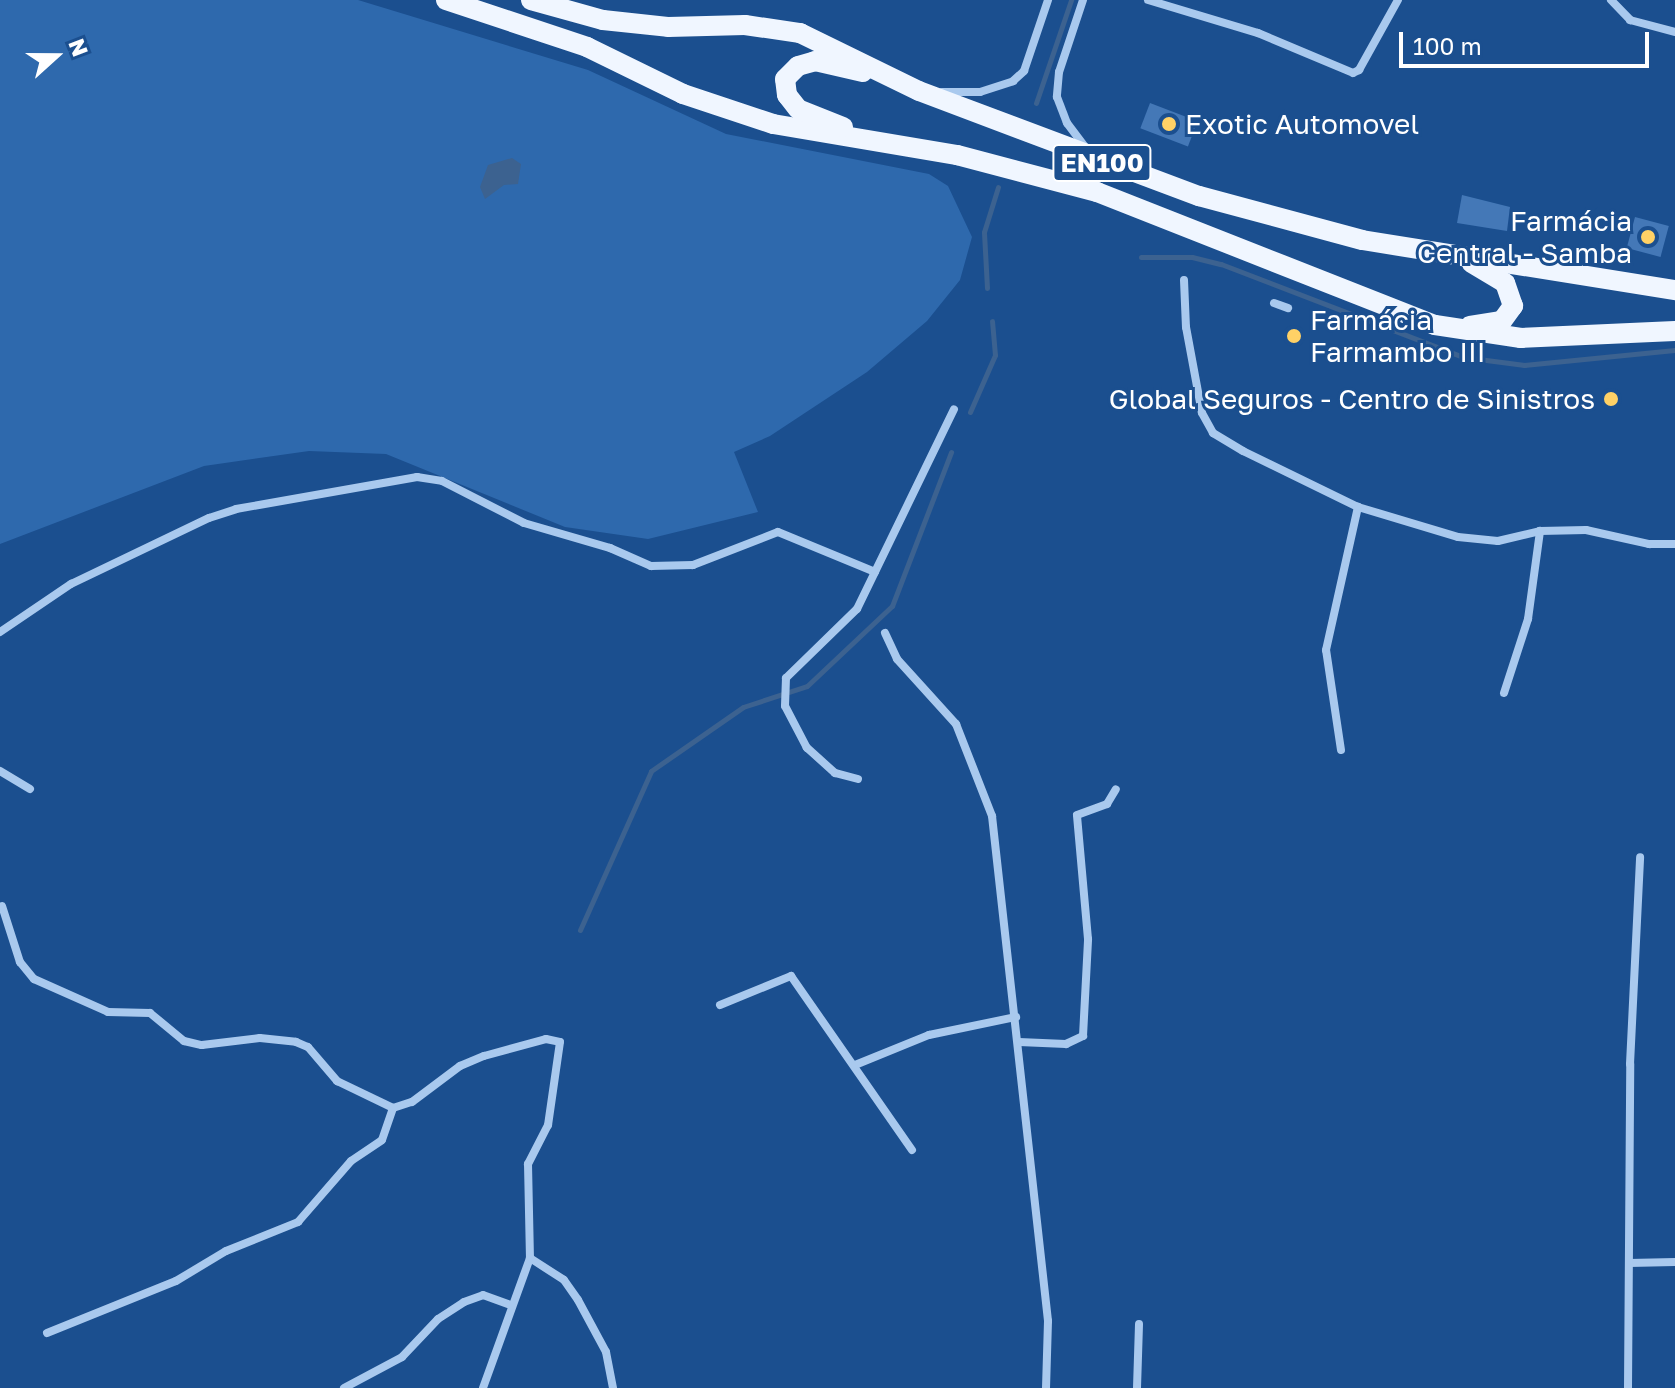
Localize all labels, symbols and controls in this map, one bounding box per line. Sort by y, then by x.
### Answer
north arrow [16,16,96,96]
scale bar [1403,16,1653,66]
text: 100 m [1413,31,1482,60]
text: N [63,35,94,60]
place label: Exotic Automovel [1185,107,1419,141]
marker: Exotic Automovel [1160,115,1178,133]
road number: EN100 [1052,141,1152,185]
place label: Farmácia Central - Samba [1417,204,1632,270]
marker: Farmácia Central - Samba [1639,228,1657,246]
place label: Farmácia Farmambo III [1310,303,1486,369]
marker: Farmácia Farmambo III [1285,327,1303,345]
place label: Global Seguros - Centro de Sinistros [1109,382,1595,416]
marker: Global Seguros - Centro de Sinistros [1602,390,1620,408]

